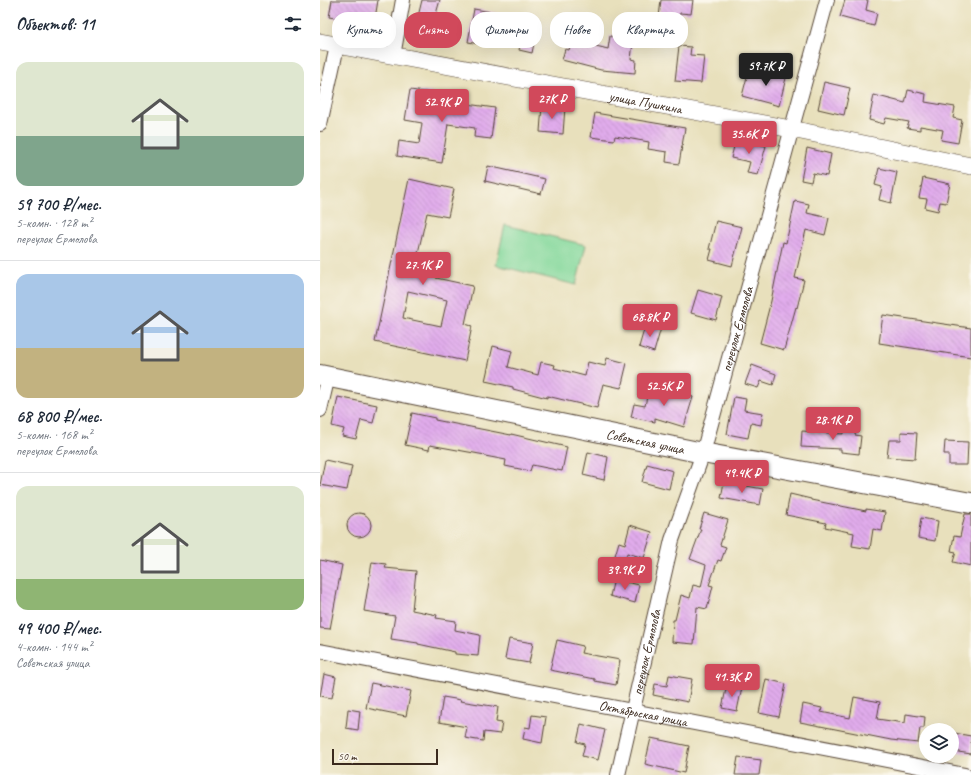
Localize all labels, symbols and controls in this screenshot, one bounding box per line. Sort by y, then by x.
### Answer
chip: Купить [332,12,396,48]
chip: Снять [404,12,462,48]
chip: Фильтры [470,12,542,48]
chip: Новое [550,12,604,48]
chip: Квартира [612,12,688,48]
icon: filters [282,13,304,35]
text: Объектов: 11 [16,14,95,35]
pin: 59.7K ₽ [729,53,803,87]
text: 59.7K ₽ [748,58,784,74]
pin: 27K ₽ [524,86,580,120]
street label: улица Пушкина [607,87,685,118]
icon: home [124,88,196,160]
pin: 52.9K ₽ [405,89,479,123]
text: 27K ₽ [538,91,566,107]
text: 52.9K ₽ [424,94,460,110]
pin: 35.6K ₽ [712,121,786,155]
text: 35.6K ₽ [731,126,767,142]
text: 59 700 ₽/мес. [16,194,101,215]
text: 5-комн. · 128 m² [16,215,92,231]
text: переулок Ермолова [16,231,97,247]
pin: 27.1K ₽ [386,252,460,286]
text: 27.1K ₽ [405,257,441,273]
street label: переулок Ермолова [718,284,757,373]
icon: home [124,300,196,372]
pin: 68.8K ₽ [613,304,687,338]
text: 68.8K ₽ [632,309,668,325]
pin: 52.5K ₽ [627,373,701,407]
text: 52.5K ₽ [646,378,682,394]
text: 68 800 ₽/мес. [16,406,102,427]
pin: 28.1K ₽ [796,407,870,441]
text: 28.1K ₽ [815,412,851,428]
street label: Советская улица [605,426,687,458]
text: 5-комн. · 168 m² [16,427,92,443]
text: переулок Ермолова [16,443,97,459]
pin: 49.4K ₽ [705,460,779,494]
text: 49.4K ₽ [724,465,760,481]
icon: home [124,512,196,584]
pin: 39.9K ₽ [588,557,662,591]
text: 39.9K ₽ [607,562,643,578]
street label: переулок Ермолова [629,607,665,697]
text: 49 400 ₽/мес. [16,618,101,639]
text: 4-комн. · 144 m² [16,639,92,655]
text: Советская улица [16,655,89,671]
pin: 41.3K ₽ [695,664,769,698]
text: 41.3K ₽ [714,669,750,685]
street label: Октябрьская улица [597,697,690,731]
map controls [919,723,959,763]
button: layers [919,723,959,763]
scale bar [332,747,438,766]
text: 50 m [338,749,357,763]

